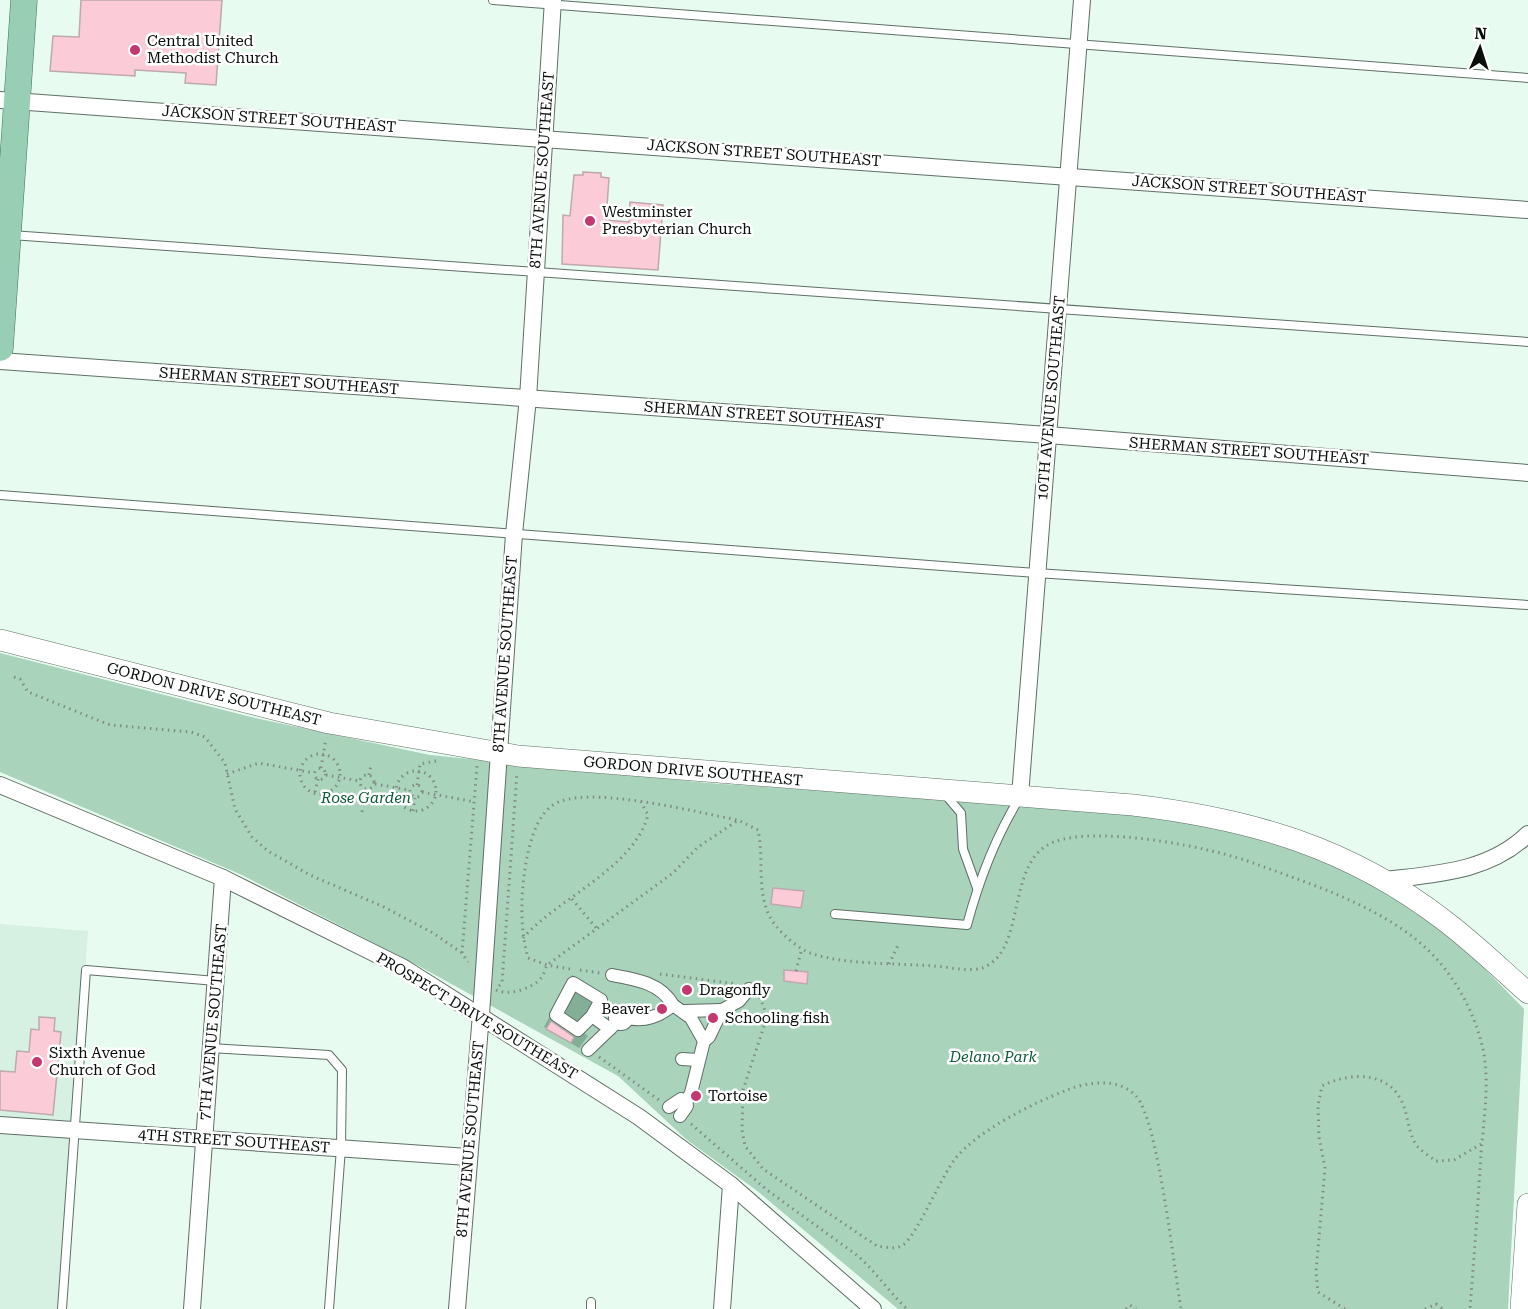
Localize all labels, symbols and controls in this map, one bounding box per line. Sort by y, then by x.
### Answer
north arrow [1450,18,1510,78]
text: N [1474,24,1487,43]
place label: Central United Methodist Church [147,32,279,67]
marker: Central United Methodist Church [128,43,142,57]
street label: 8TH AVENUE SOUTHEAST [526,71,558,269]
street label: JACKSON STREET SOUTHEAST [161,102,397,136]
street label: JACKSON STREET SOUTHEAST [646,136,882,170]
street label: JACKSON STREET SOUTHEAST [1131,172,1367,206]
place label: Westminster Presbyterian Church [602,203,752,238]
marker: Westminster Presbyterian Church [583,214,597,228]
street label: 10TH AVENUE SOUTHEAST [1033,295,1069,501]
street label: SHERMAN STREET SOUTHEAST [159,364,399,398]
street label: SHERMAN STREET SOUTHEAST [644,398,884,432]
street label: SHERMAN STREET SOUTHEAST [1129,434,1369,468]
street label: 8TH AVENUE SOUTHEAST [489,555,521,753]
street label: GORDON DRIVE SOUTHEAST [105,659,323,729]
street label: GORDON DRIVE SOUTHEAST [583,752,803,790]
park label: Rose Garden [320,789,411,807]
street label: 7TH AVENUE SOUTHEAST [195,923,231,1121]
street label: PROSPECT DRIVE SOUTHEAST [373,949,581,1083]
place label: Dragonfly [699,981,771,999]
marker: Dragonfly [680,983,694,997]
place label: Beaver [601,1000,650,1018]
marker: Beaver [655,1002,669,1016]
place label: Schooling fish [725,1009,830,1027]
marker: Schooling fish [706,1011,720,1025]
street label: 8TH AVENUE SOUTHEAST [452,1040,488,1238]
place label: Sixth Avenue Church of God [49,1044,156,1079]
park label: Delano Park [948,1048,1037,1066]
marker: Sixth Avenue Church of God [30,1055,44,1069]
place label: Tortoise [708,1087,767,1105]
marker: Tortoise [689,1089,703,1103]
street label: 4TH STREET SOUTHEAST [137,1125,331,1157]

